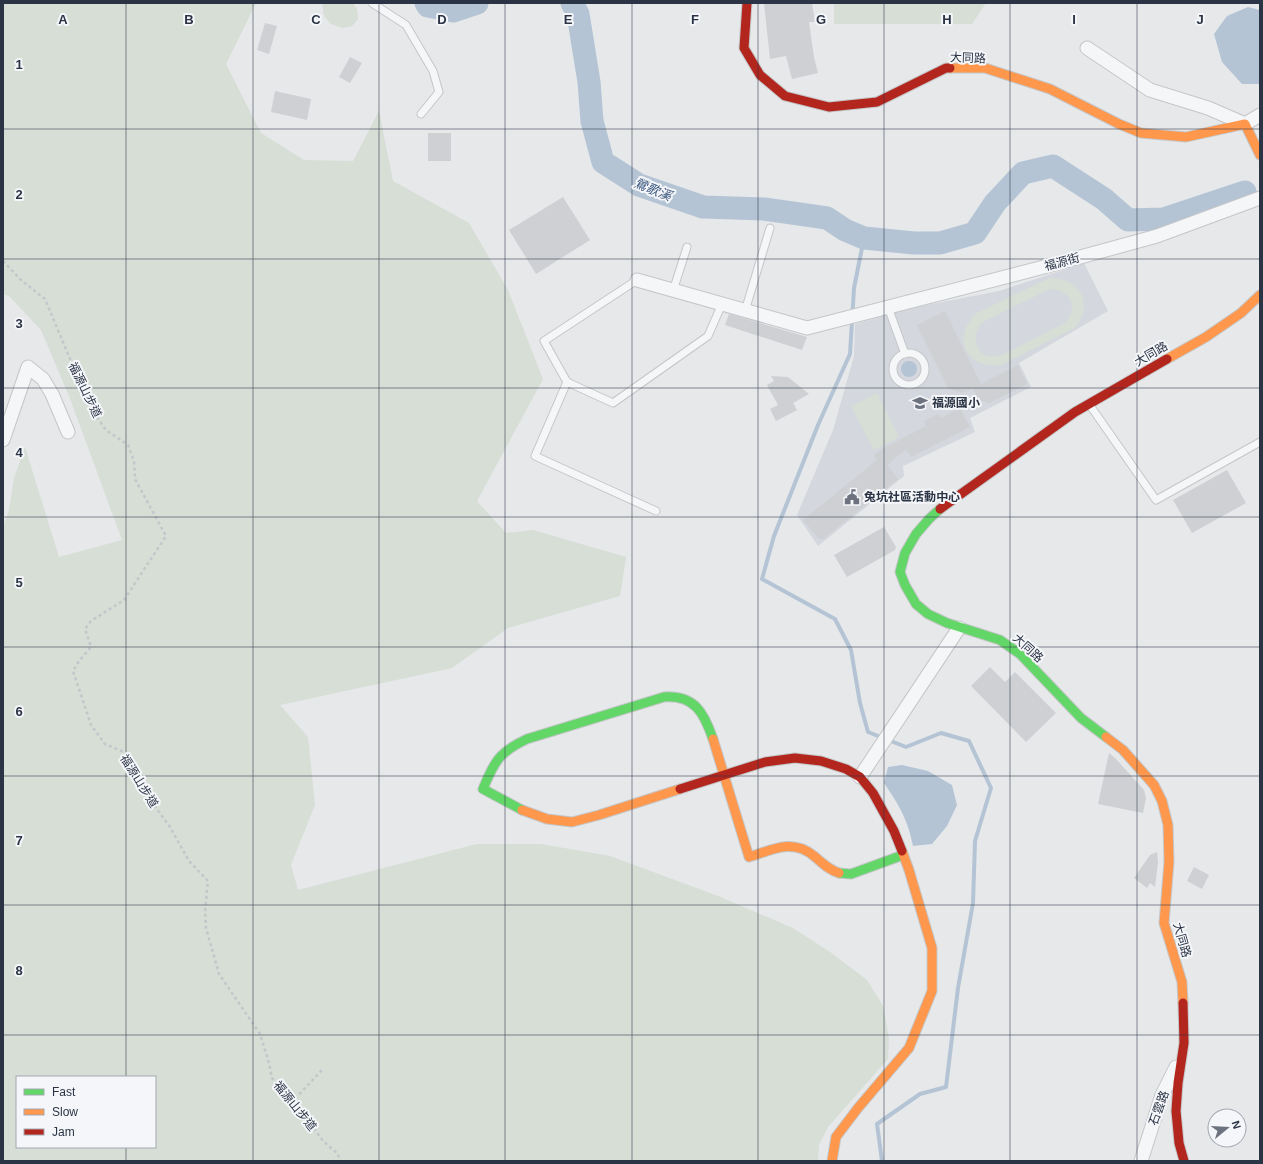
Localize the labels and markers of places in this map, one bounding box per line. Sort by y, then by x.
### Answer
school or university icon: 福源國小 [911,394,929,412]
place label: 福源國小 [932,396,980,410]
public building icon: 兔坑社區活動中心 [843,488,861,506]
place label: 兔坑社區活動中心 [864,490,960,504]

